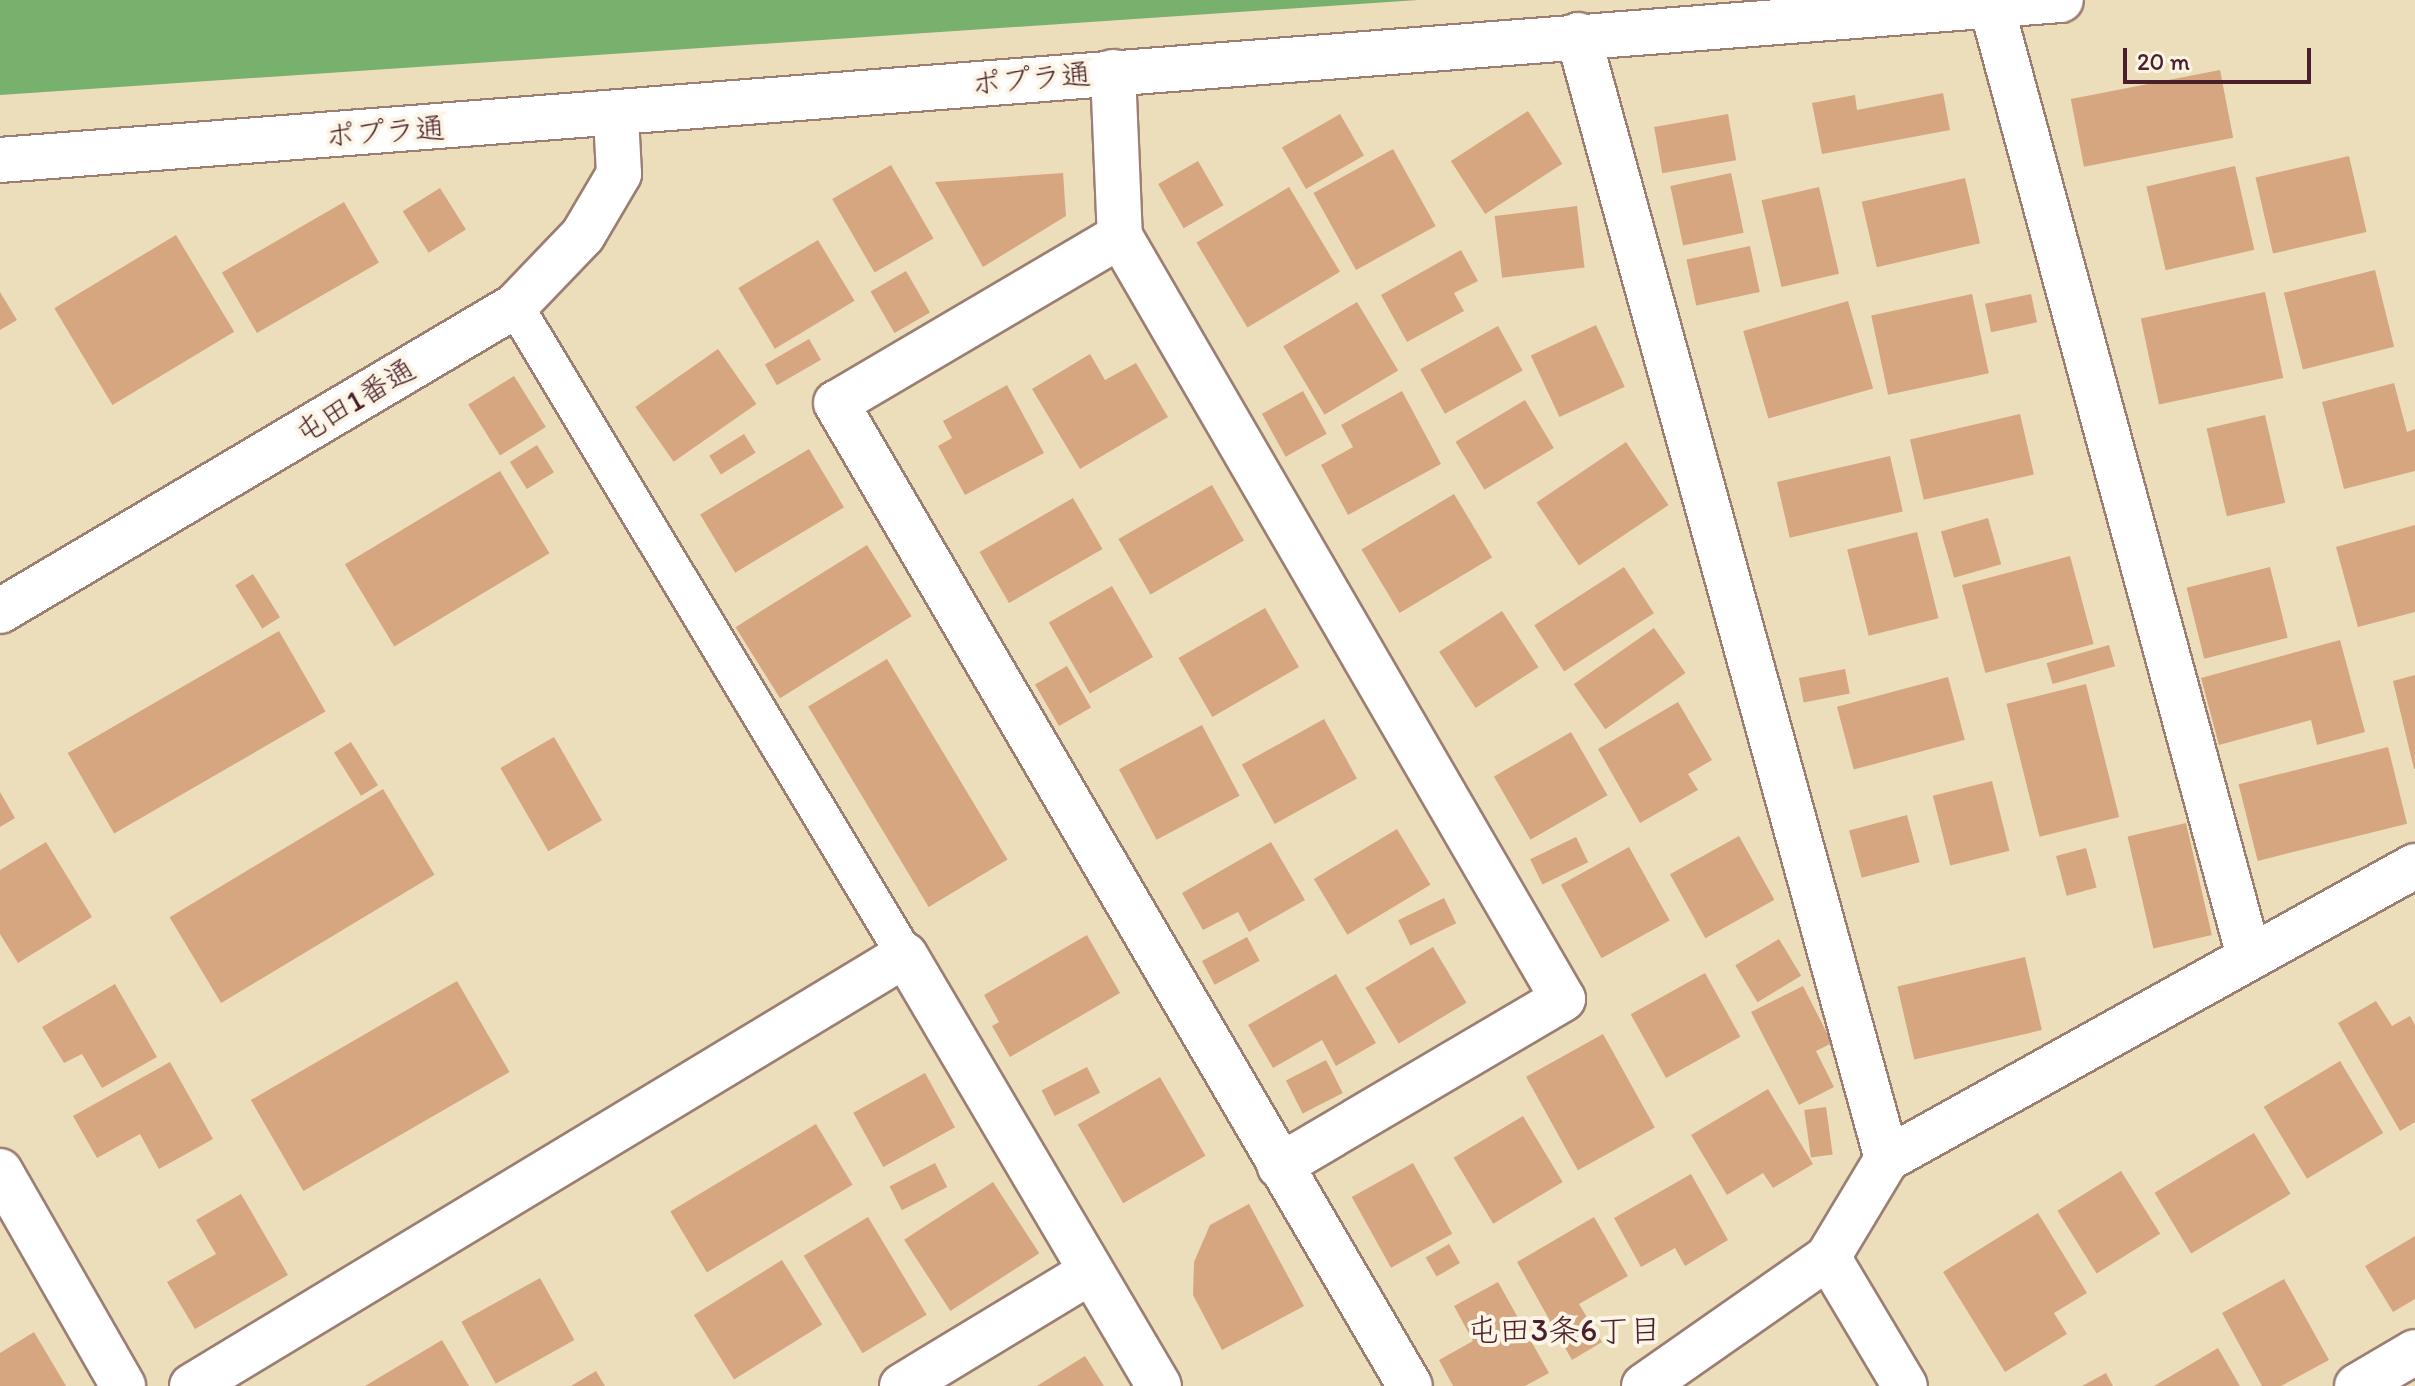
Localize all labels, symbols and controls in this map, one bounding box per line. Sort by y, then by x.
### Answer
scale bar [2127,32,2315,82]
text: 20 m [2137,47,2190,76]
street label: ポプラ通 [970,56,1092,102]
street label: ポプラ通 [324,110,446,154]
street label: 屯田1番通 [288,351,422,451]
district label: 屯田3条6丁目 [1467,1311,1661,1349]

